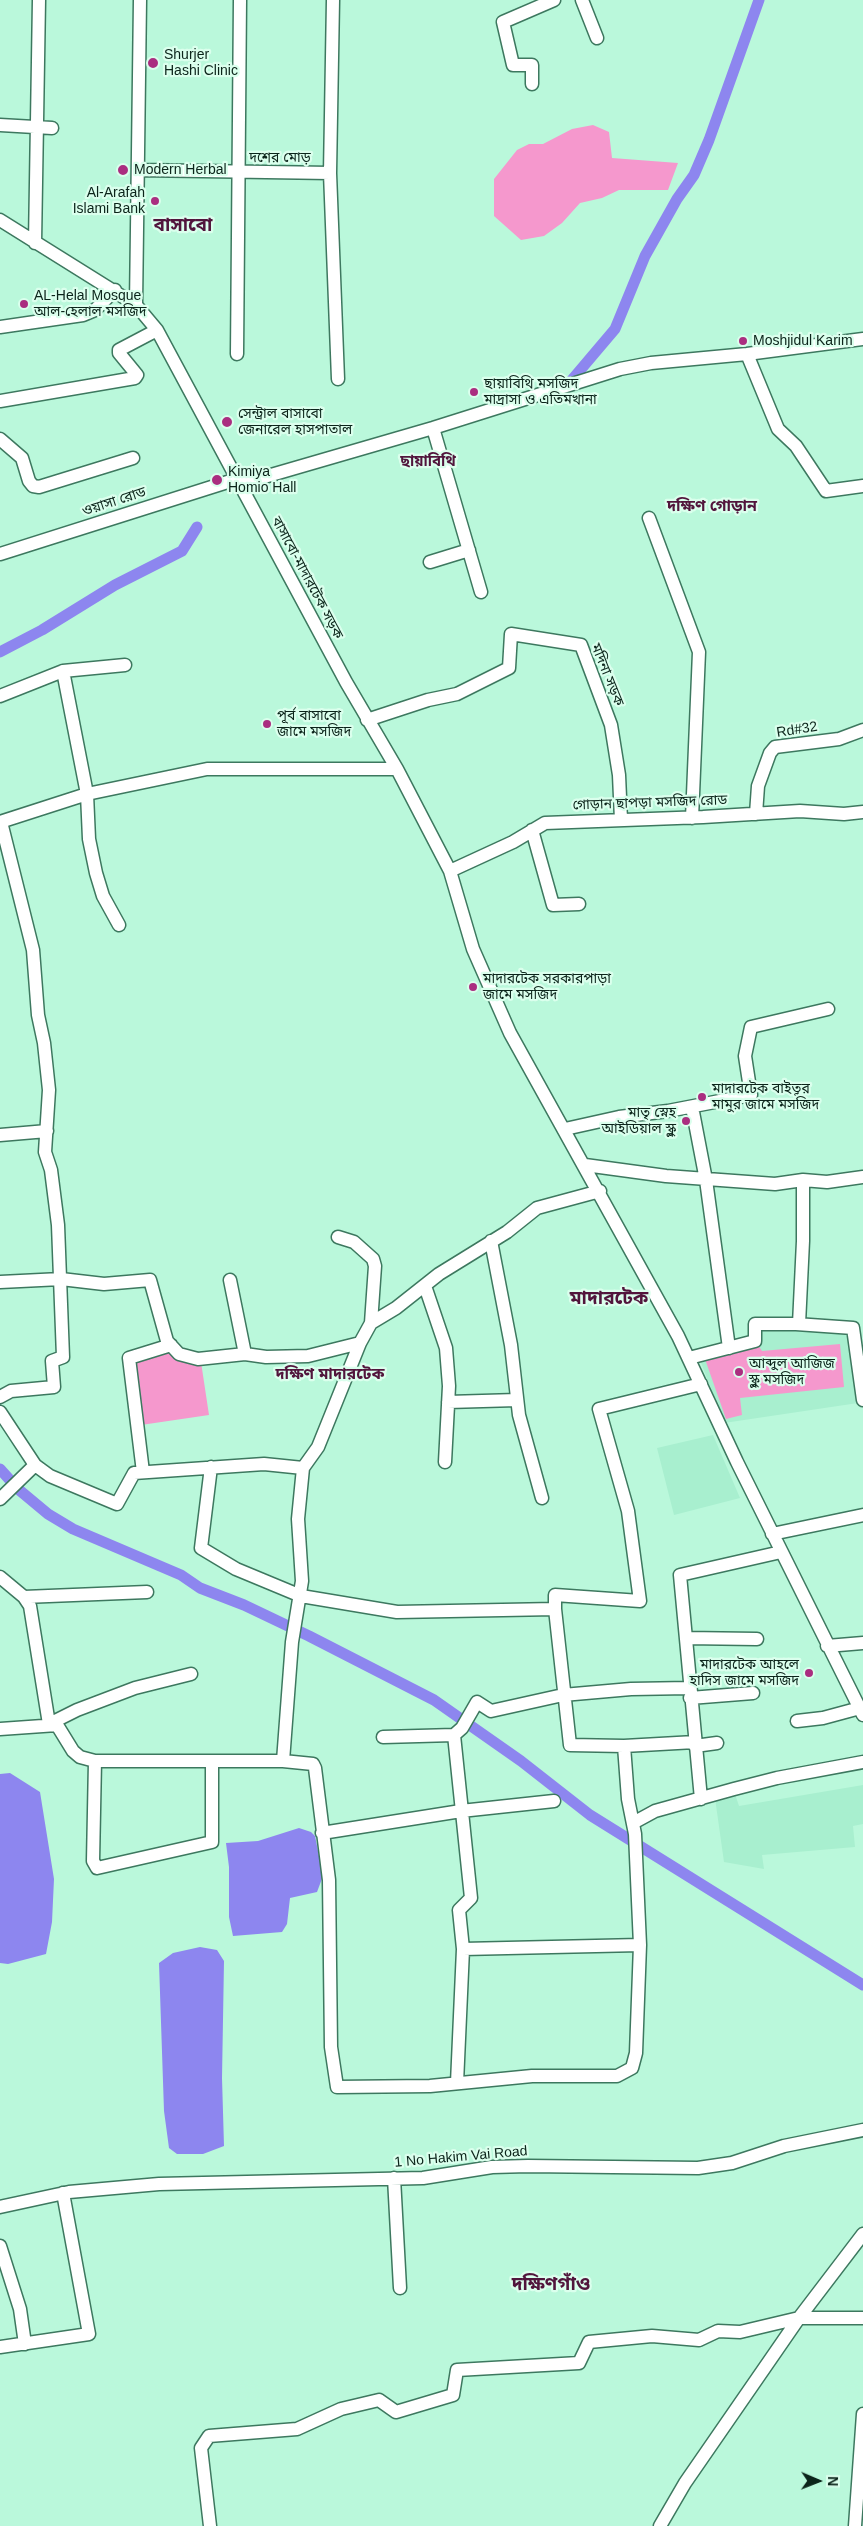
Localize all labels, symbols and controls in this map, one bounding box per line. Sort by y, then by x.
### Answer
place label: Shurjer Hashi Clinic [164,47,238,80]
marker: Shurjer Hashi Clinic [146,56,160,70]
street label: দশের মোড় [249,150,311,166]
place label: Modern Herbal [134,162,227,178]
marker: Modern Herbal [116,163,130,177]
place label: Al-Arafah Islami Bank [73,185,145,218]
marker: Al-Arafah Islami Bank [149,195,161,207]
district label: বাসাবো [154,215,212,237]
place label: AL-Helal Mosque আল-হেলাল মসজিদ [34,288,147,321]
marker: AL-Helal Mosque আল-হেলাল মসজিদ [18,298,30,310]
place label: Moshjidul Karim [753,333,853,349]
marker: Moshjidul Karim [737,335,749,347]
place label: ছায়াবিথি মসজিদ মাদ্রাসা ও এতিমখানা [484,376,597,408]
marker: ছায়াবিথি মসজিদ মাদ্রাসা ও এতিমখানা [468,386,480,398]
place label: সেন্ট্রাল বাসাবো জেনারেল হাসপাতাল [238,406,352,438]
marker: সেন্ট্রাল বাসাবো জেনারেল হাসপাতাল [220,415,234,429]
district label: ছায়াবিথি [400,453,456,471]
place label: Kimiya Homio Hall [228,464,296,497]
marker: Kimiya Homio Hall [210,473,224,487]
street label: ওয়াসা রোড [80,484,148,520]
district label: দক্ষিণ গোড়ান [667,497,757,517]
street label: বাসাবো-মাদারটেক সড়ক [268,514,346,642]
street label: মদিনা সড়ক [587,641,627,709]
place label: পূর্ব বাসাবো জামে মসজিদ [277,708,351,740]
marker: পূর্ব বাসাবো জামে মসজিদ [261,718,273,730]
street label: Rd#32 [775,718,819,742]
street label: গোড়ান ছাপড়া মসজিদ রোড [572,792,728,814]
place label: মাদারটেক সরকারপাড়া জামে মসজিদ [483,971,611,1004]
marker: মাদারটেক সরকারপাড়া জামে মসজিদ [467,981,479,993]
place label: মাদারটেক বাইতুর মামুর জামে মসজিদ [712,1081,819,1114]
marker: মাদারটেক বাইতুর মামুর জামে মসজিদ [696,1091,708,1103]
place label: মাতৃ স্নেহ আইডিয়াল স্কুল [602,1105,676,1138]
marker: মাতৃ স্নেহ আইডিয়াল স্কুল [680,1115,692,1127]
district label: মাদারটেক [570,1288,648,1310]
place label: আব্দুল আজিজ স্কুল মসজিদ [749,1356,835,1388]
district label: দক্ষিণ মাদারটেক [276,1365,384,1385]
marker: আব্দুল আজিজ স্কুল মসজিদ [733,1366,745,1378]
place label: মাদারটেক আহলে হাদিস জামে মসজিদ [690,1657,799,1690]
marker: মাদারটেক আহলে হাদিস জামে মসজিদ [803,1667,815,1679]
street label: 1 No Hakim Vai Road [394,2143,528,2171]
district label: দক্ষিণগাঁও [512,2274,590,2296]
north arrow [793,2456,843,2506]
text: N [825,2476,841,2486]

